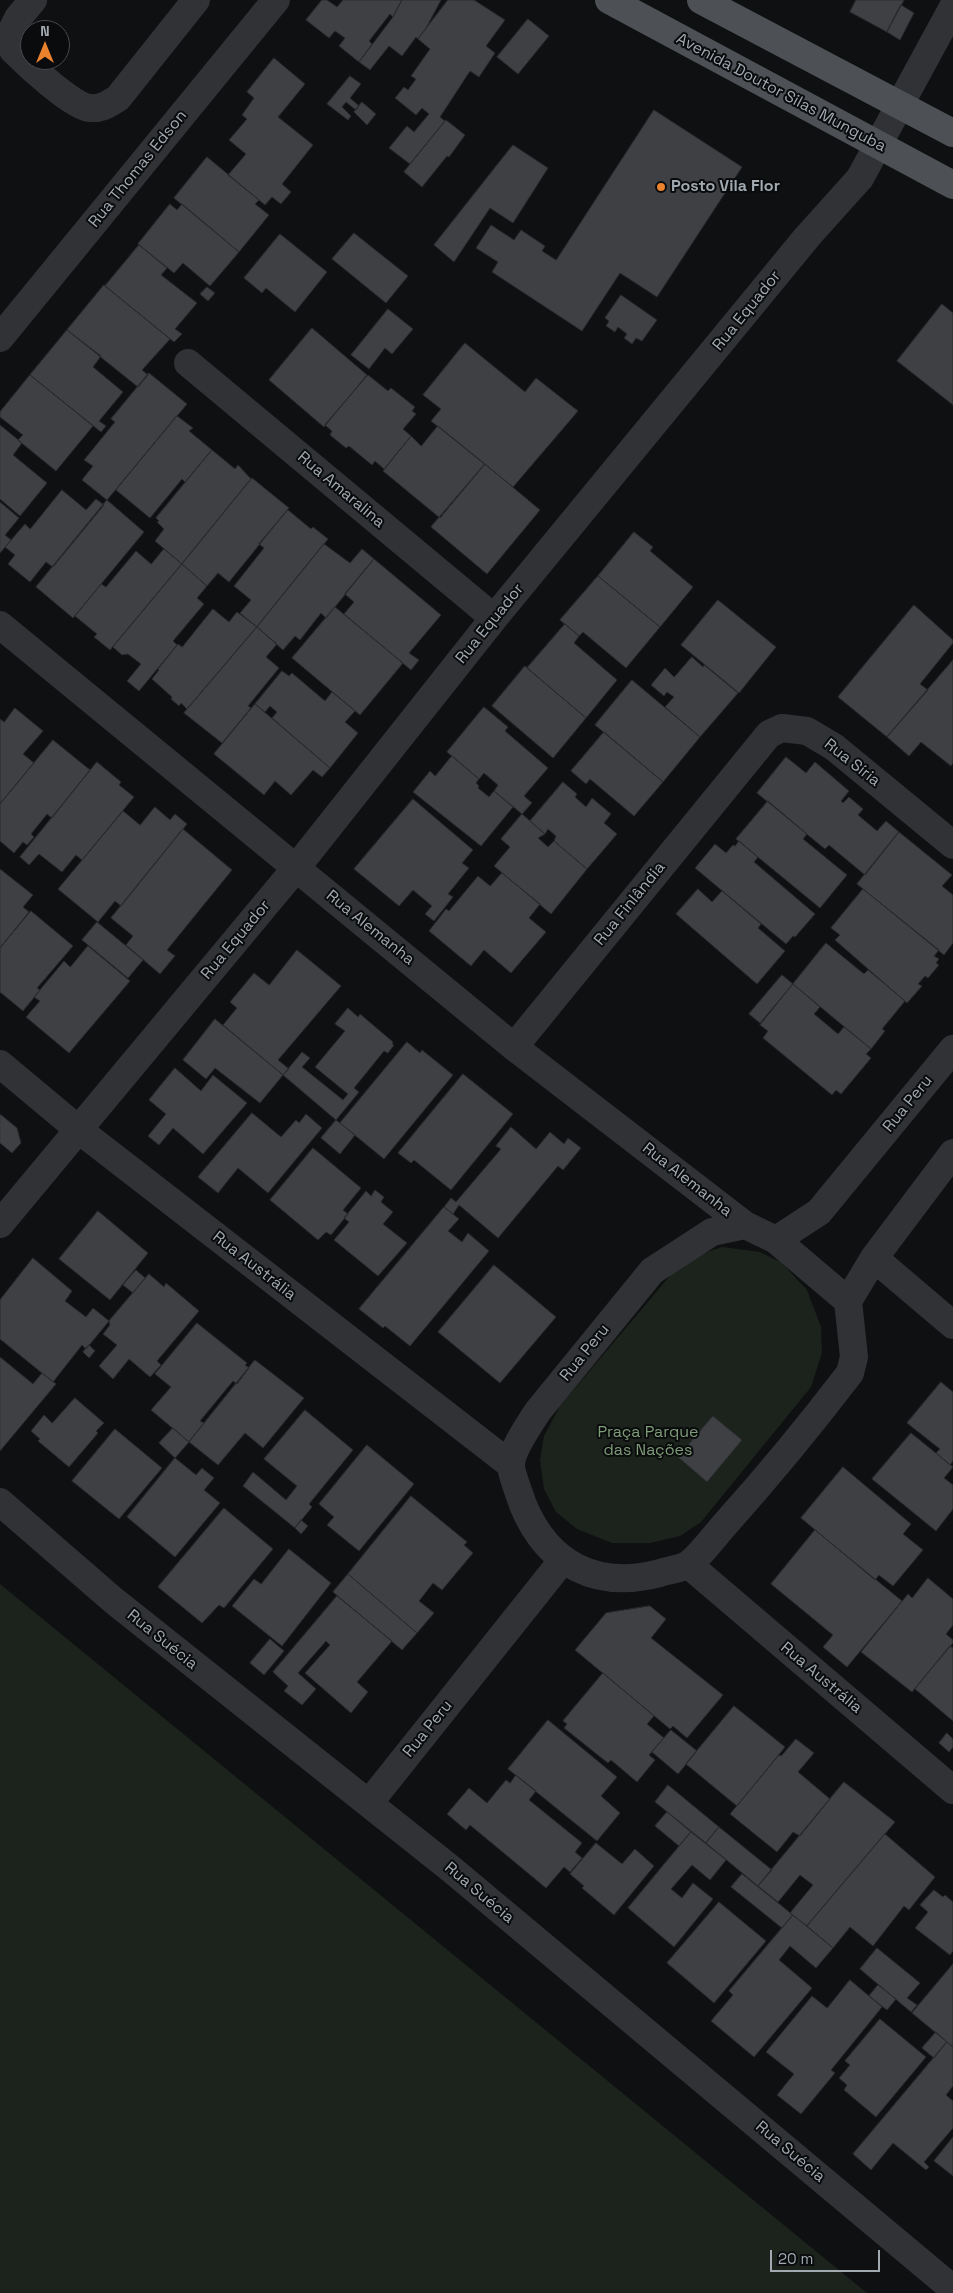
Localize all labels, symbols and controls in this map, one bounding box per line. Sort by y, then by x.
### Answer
north arrow [20,20,70,70]
text: N [40,22,50,40]
street label: Avenida Doutor Silas Munguba [673,29,889,157]
street label: Rua Thomas Edson [85,107,191,231]
place label: Posto Vila Flor [671,177,780,197]
marker: Posto Vila Flor [655,181,667,193]
street label: Rua Equador [709,267,785,355]
street label: Rua Amaralina [293,448,389,532]
street label: Rua Equador [452,580,528,668]
street label: Rua Síria [820,735,884,791]
street label: Rua Finlândia [590,858,670,950]
street label: Rua Alemanha [322,886,418,970]
street label: Rua Equador [197,896,275,984]
street label: Rua Peru [879,1072,937,1136]
street label: Rua Alemanha [638,1139,736,1221]
street label: Rua Austrália [208,1227,300,1305]
street label: Rua Peru [556,1321,614,1385]
park label: Praça Parque das Nações [597,1423,699,1461]
street label: Rua Suécia [123,1606,201,1674]
street label: Rua Austrália [776,1638,866,1718]
street label: Rua Peru [399,1697,457,1761]
street label: Rua Suécia [440,1858,518,1928]
street label: Rua Suécia [751,2117,829,2187]
scale bar [773,2240,883,2272]
text: 20 m [778,2249,813,2268]

